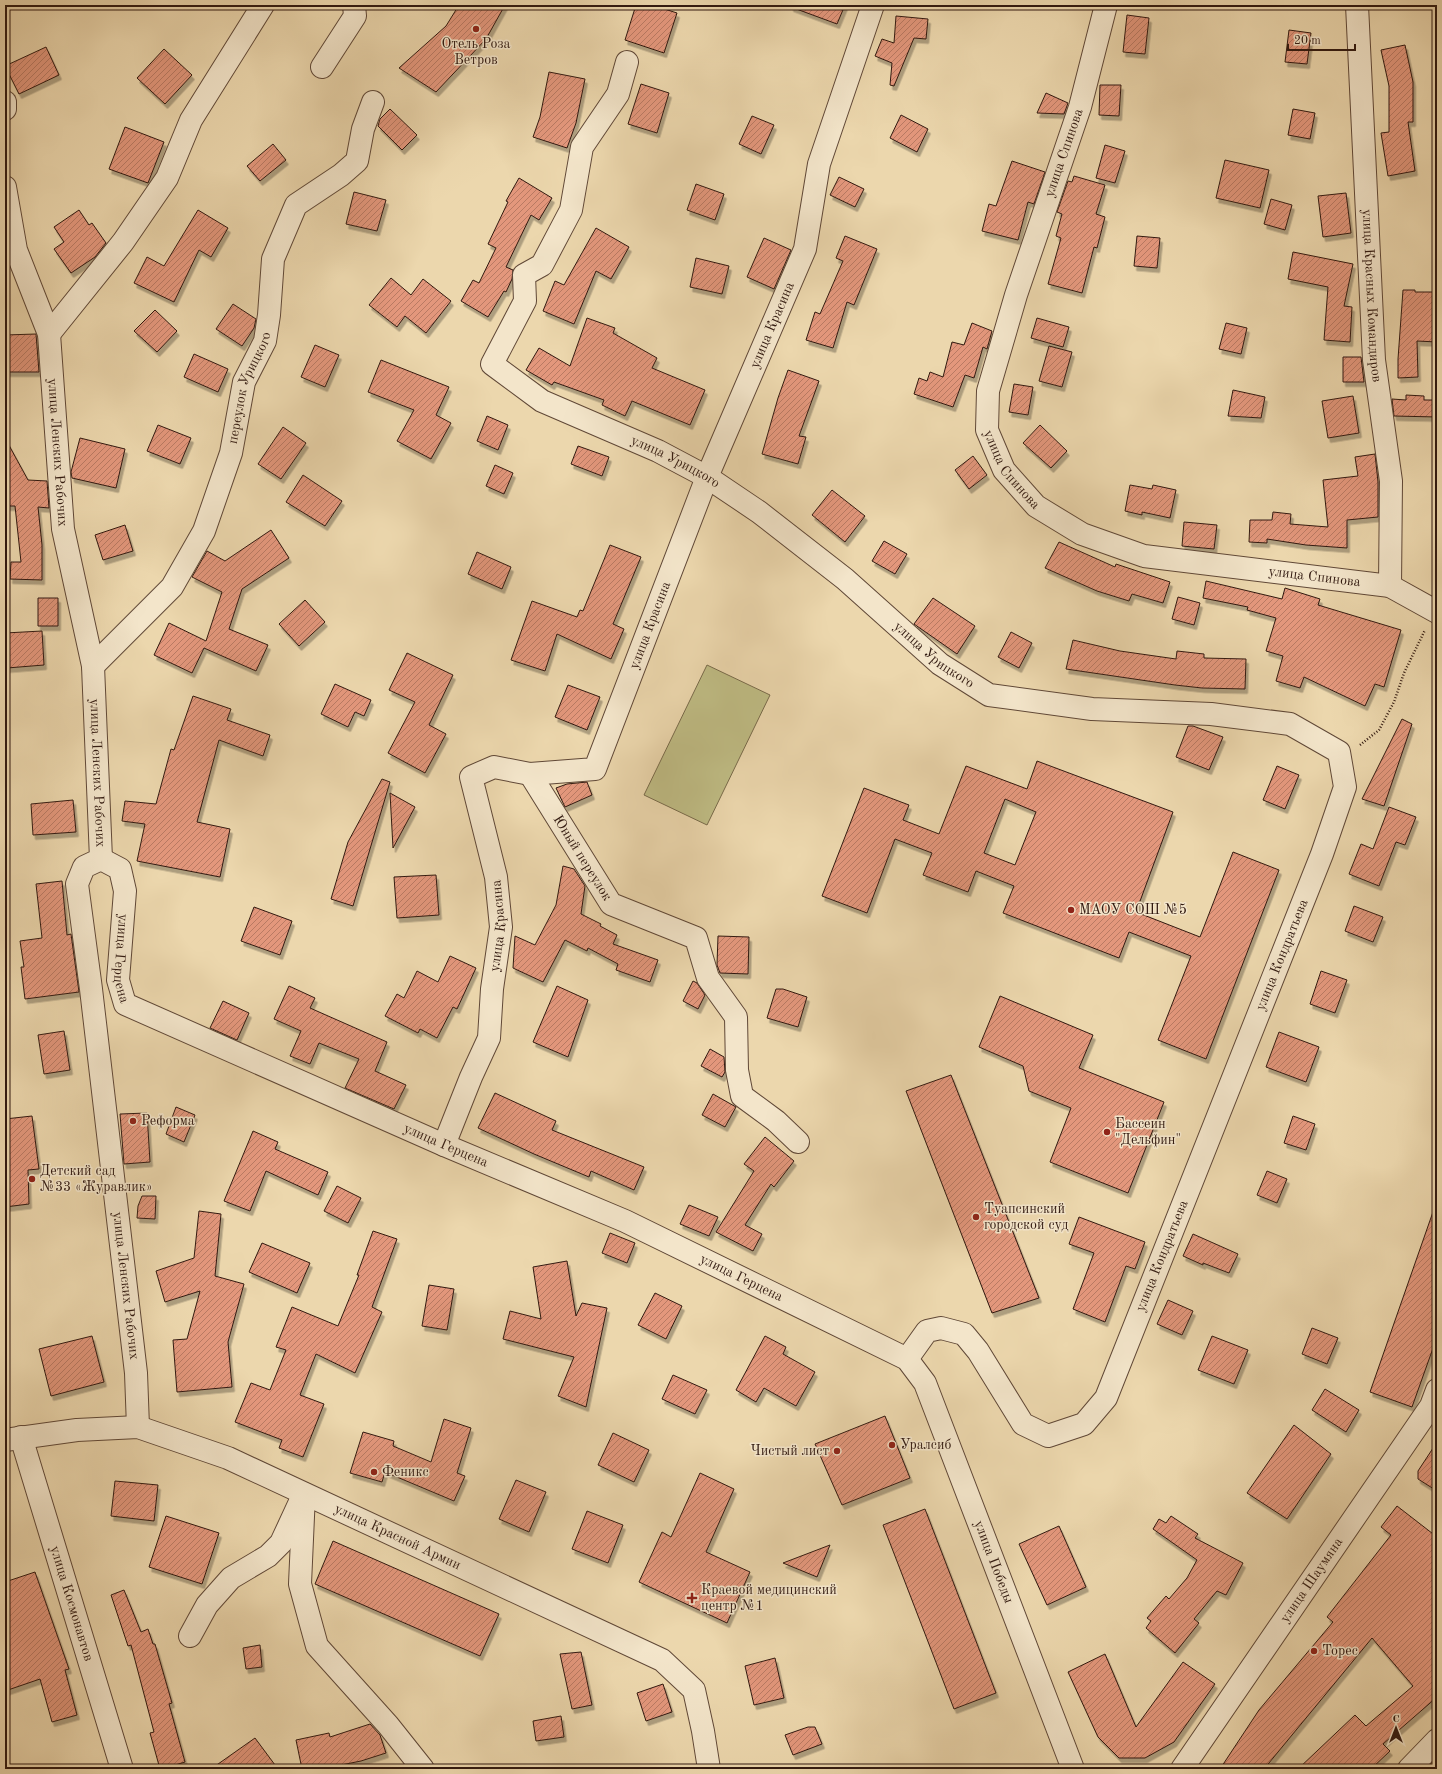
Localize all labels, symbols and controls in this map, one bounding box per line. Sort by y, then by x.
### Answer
marker: Отель Роза Ветров [471,24,481,34]
scale bar [1288,26,1355,52]
text: 20 m [1294,35,1321,47]
place label: Отель Роза Ветров [441,37,511,67]
street label: улица Спинова [1042,107,1086,199]
street label: улица Красных Командиров [1360,209,1384,383]
street label: улица Красина [748,280,797,371]
street label: переулок Урицкого [226,331,273,445]
street label: улица Ленских Рабочих [45,378,70,527]
street label: улица Спинова [981,428,1043,512]
street label: улица Урицкого [629,433,723,491]
street label: улица Спинова [1268,564,1362,589]
street label: улица Красина [627,580,673,671]
street label: улица Урицкого [891,619,977,691]
street label: улица Ленских Рабочих [87,698,108,848]
street label: Юный переулок [551,813,614,903]
street label: улица Красина [488,879,509,973]
street label: улица Кондратьева [1253,897,1311,1013]
place label: МАОУ СОШ №5 [1079,903,1187,917]
marker: МАОУ СОШ №5 [1066,905,1076,915]
street label: улица Герцена [111,913,131,1005]
place label: Реформа [141,1114,195,1129]
marker: Реформа [128,1116,138,1126]
place label: Бассеин "Дельфин" [1115,1117,1181,1148]
street label: улица Герцена [402,1121,490,1170]
marker: Бассеин "Дельфин" [1102,1127,1112,1137]
place label: Детский сад №33 «Журавлик» [40,1164,153,1194]
marker: Детский сад №33 «Журавлик» [27,1174,37,1184]
street label: улица Кондратьева [1133,1198,1191,1314]
place label: Туапсинский городской суд [984,1202,1068,1232]
street label: улица Ленских Рабочих [110,1211,141,1361]
marker: Туапсинский городской суд [971,1212,981,1222]
street label: улица Герцена [698,1252,785,1304]
place label: Уралсиб [900,1438,951,1452]
marker: Уралсиб [887,1440,897,1450]
place label: Чистый лист [751,1444,829,1458]
marker: Чистый лист [832,1446,842,1456]
place label: Феникс [382,1465,429,1479]
marker: Феникс [369,1467,379,1477]
street label: улица Красной Армии [332,1502,463,1572]
street label: улица Победы [971,1519,1016,1605]
street label: улица Шаумяна [1278,1535,1346,1625]
street label: улица Космонавтов [48,1544,96,1663]
place label: Краевой медицинский центр №1 [701,1583,837,1613]
marker: Краевой медицинский центр №1 [686,1592,698,1604]
place label: Торес [1322,1644,1358,1658]
marker: Торес [1309,1646,1319,1656]
north arrow [1376,1708,1416,1748]
text: С [1392,1714,1400,1725]

